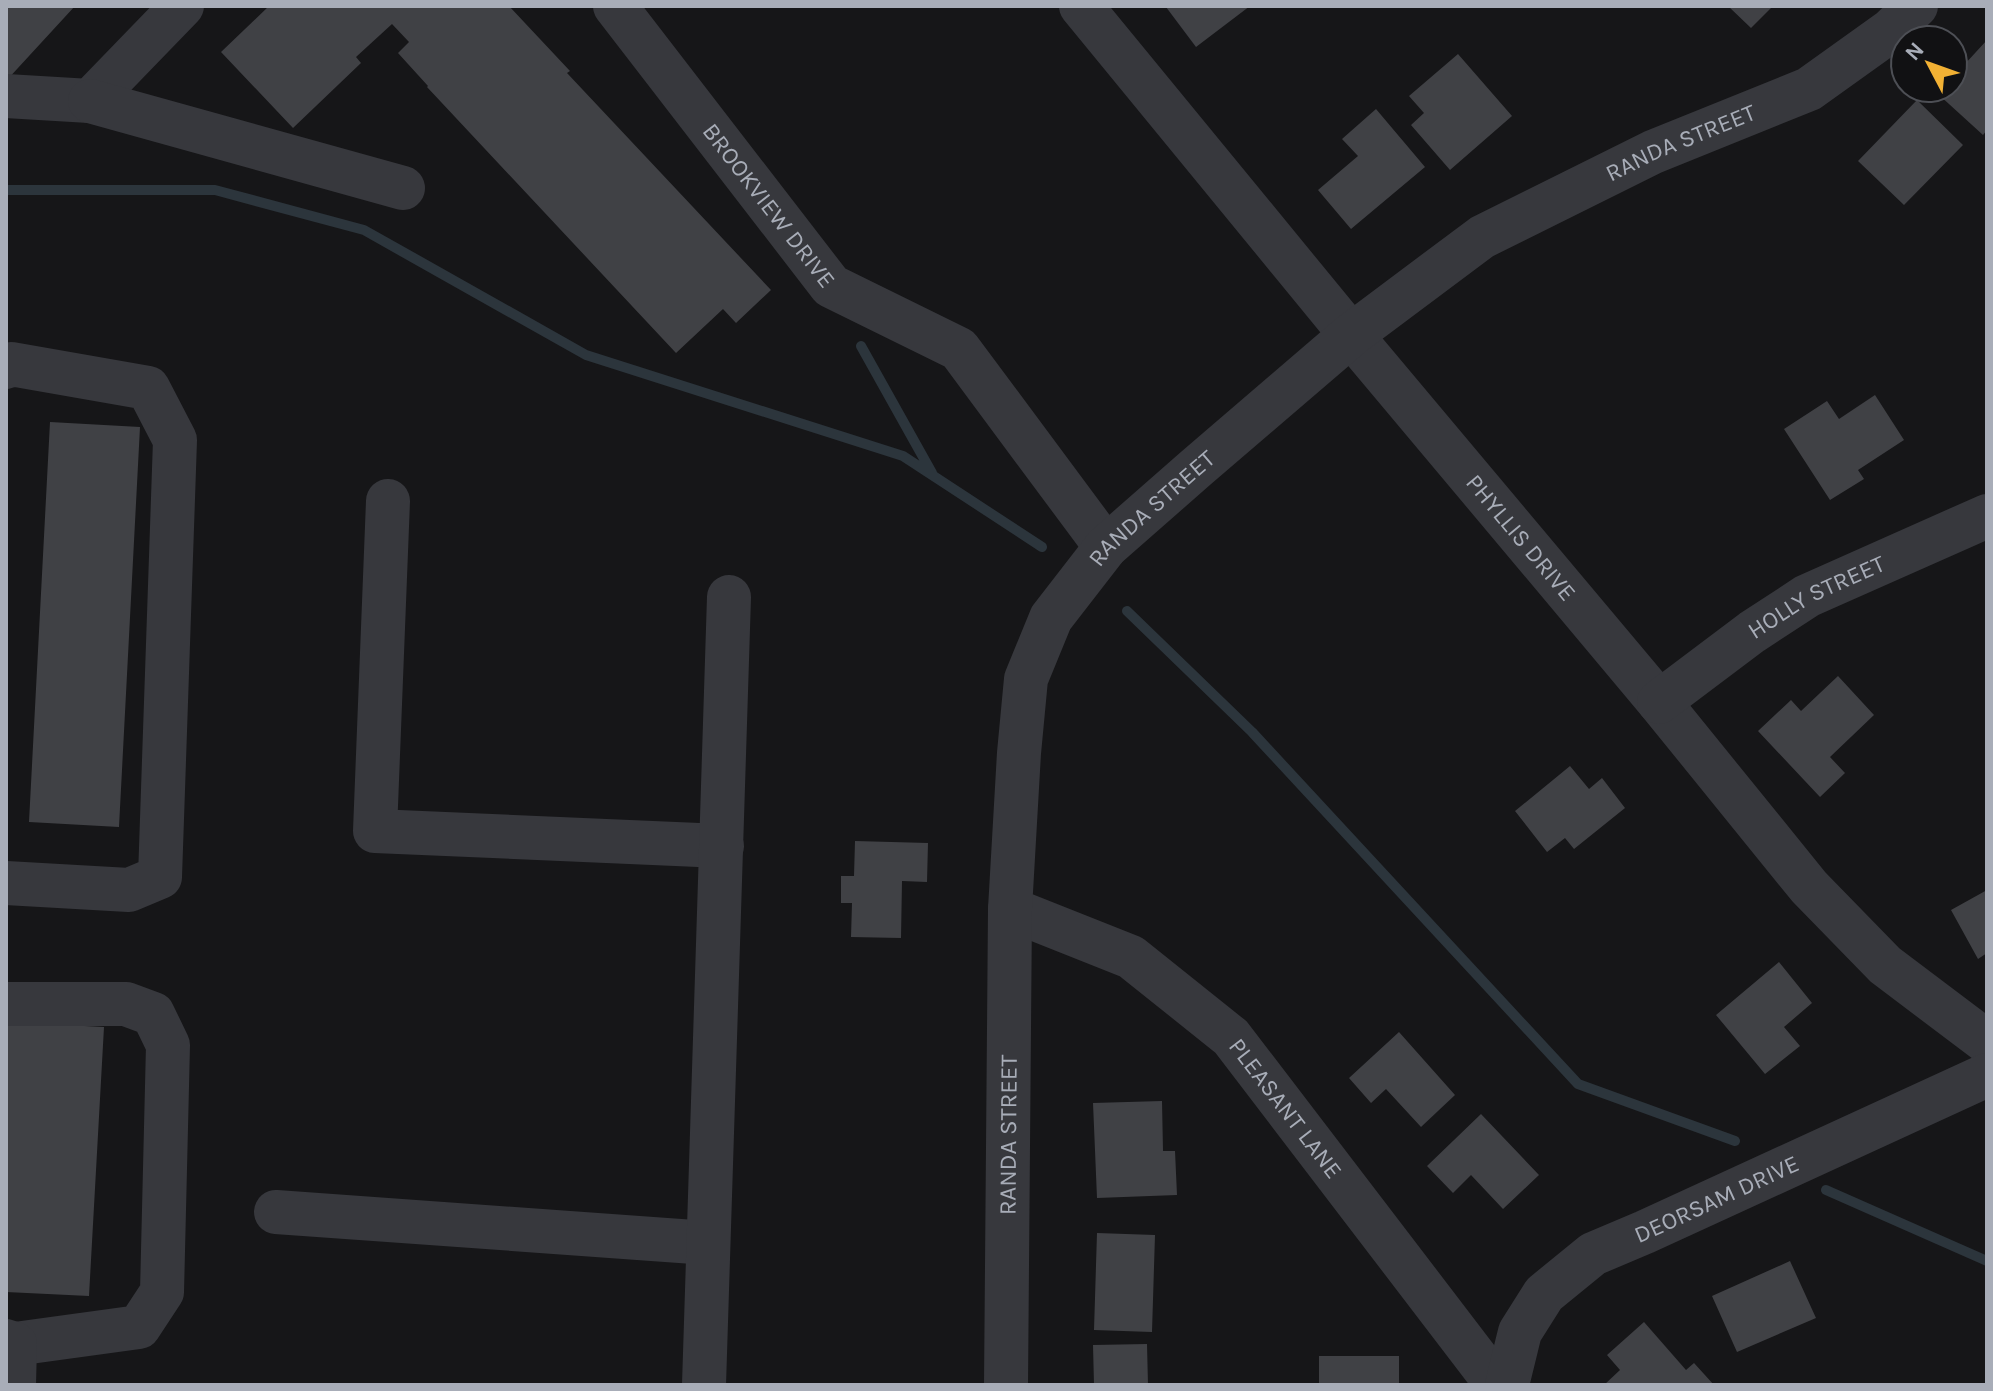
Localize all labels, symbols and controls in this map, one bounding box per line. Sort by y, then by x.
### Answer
north arrow [1889,24,1969,104]
text: N [1900,37,1930,66]
street label: RANDA STREET [1601,98,1760,187]
street label: BROOKVIEW DRIVE [697,118,841,293]
street label: RANDA STREET [1082,444,1220,572]
street label: PHYLLIS DRIVE [1460,469,1582,606]
street label: HOLLY STREET [1743,549,1889,645]
street label: PLEASANT LANE [1223,1033,1348,1184]
street label: RANDA STREET [993,1055,1023,1215]
street label: DEORSAM DRIVE [1630,1149,1803,1249]

